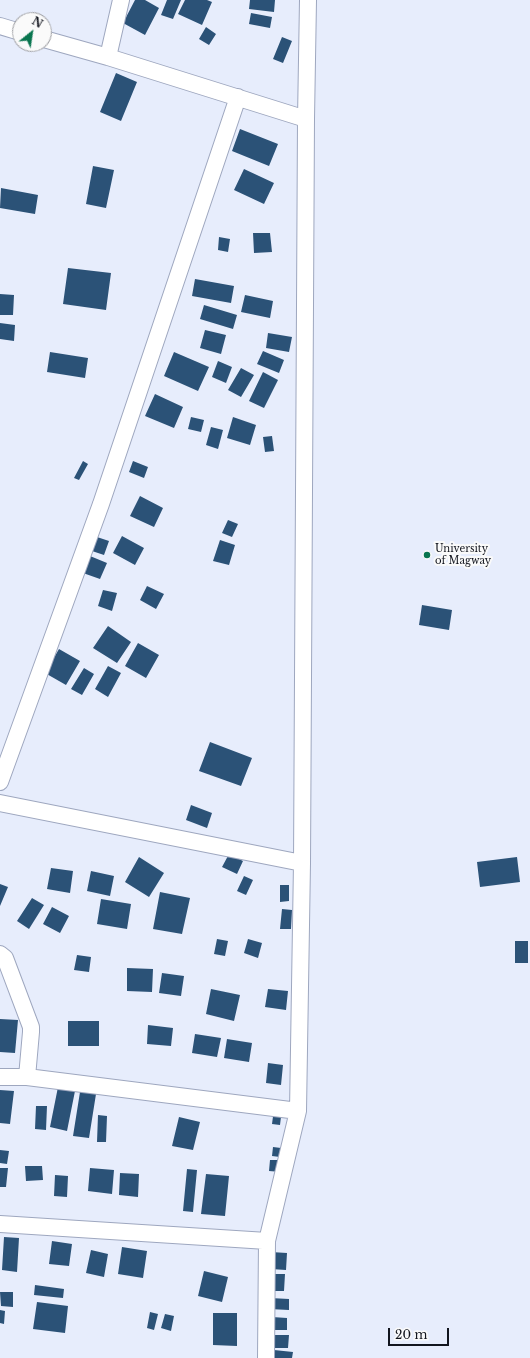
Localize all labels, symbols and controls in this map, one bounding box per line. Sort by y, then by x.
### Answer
north arrow [12,12,52,52]
text: N [30,14,45,31]
place label: University of Magway [435,543,491,566]
marker: University of Magway [422,550,432,560]
scale bar [390,1320,451,1346]
text: 20 m [395,1327,427,1342]

